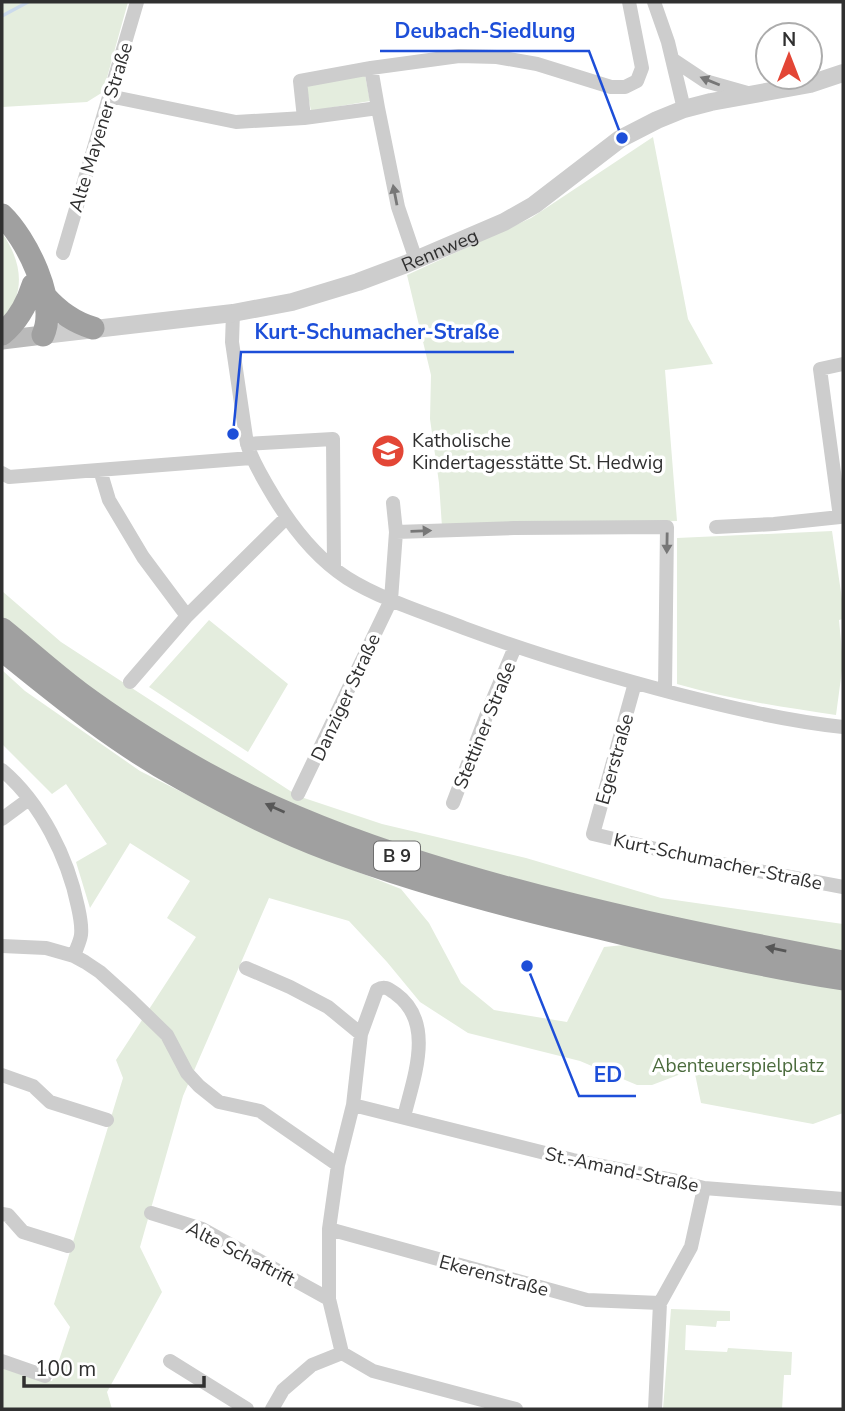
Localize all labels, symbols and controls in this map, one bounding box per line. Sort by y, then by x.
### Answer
callout: Deubach-Siedlung [380,9,589,51]
text: Deubach-Siedlung [395,17,575,45]
north arrow [754,21,824,91]
text: N [782,27,796,53]
street label: Alte Mayener Straße [63,39,139,215]
one-way arrow [700,76,721,87]
one-way arrow [389,184,400,206]
street label: Rennweg [397,223,482,278]
callout: Kurt-Schumacher-Straße [241,310,514,352]
text: Kurt-Schumacher-Straße [255,318,499,346]
place label: Katholische Kindertagesstätte St. Hedwig [412,428,663,476]
school or university icon: Katholische Kindertagesstätte St. Hedwig [369,432,407,470]
one-way arrow [410,525,432,537]
one-way arrow [661,533,673,555]
street label: Danziger Straße [305,629,387,765]
street label: Stettiner Straße [448,658,522,793]
street label: Egerstraße [590,711,640,808]
one-way arrow [265,802,286,813]
street label: Kurt-Schumacher-Straße [611,827,825,897]
road number: B 9 [374,842,420,870]
one-way arrow [765,943,787,954]
park label: Abenteuerspielplatz [652,1053,824,1079]
callout: ED [579,1054,636,1096]
text: ED [594,1061,622,1089]
street label: St.-Amand-Straße [543,1141,701,1199]
street label: Alte Schaftrift [182,1215,300,1293]
street label: Ekerenstraße [436,1249,551,1303]
scale bar [24,1344,205,1388]
text: 100 m [35,1355,96,1383]

